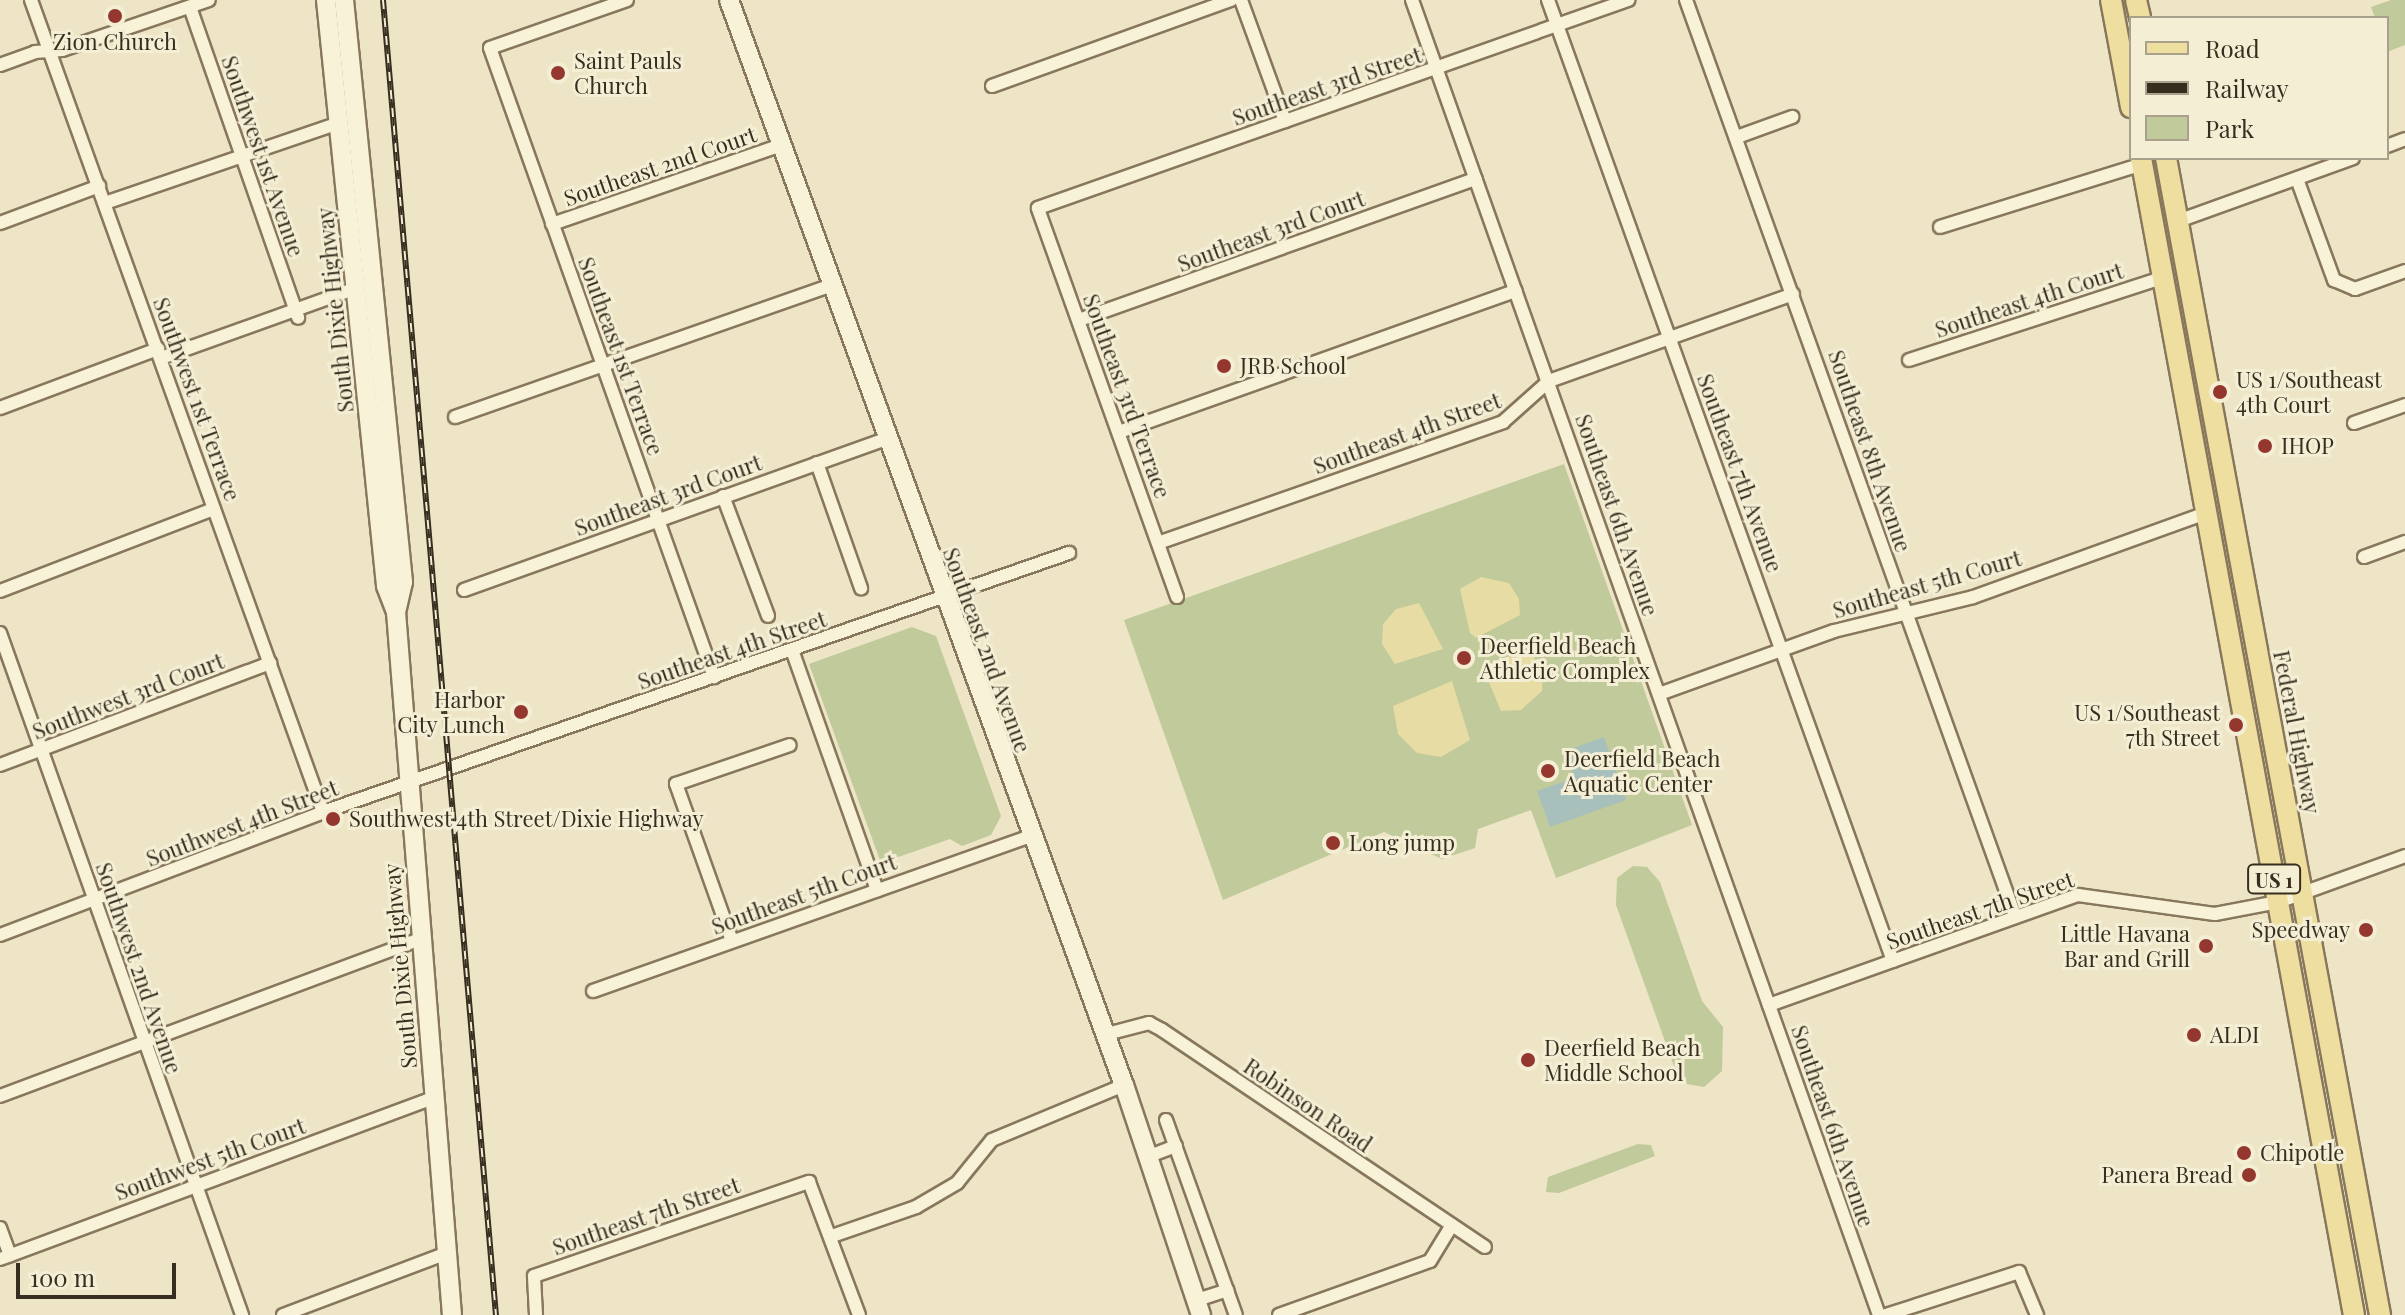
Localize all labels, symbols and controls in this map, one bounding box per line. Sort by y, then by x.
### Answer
marker: Zion Church [106,7,124,25]
legend [2129,16,2389,160]
place label: Zion Church [53,29,177,55]
text: Road [2205,32,2260,64]
street label: Southeast 3rd Street [1229,41,1425,131]
place label: Saint Pauls Church [574,47,682,98]
street label: Southwest 1st Avenue [216,51,310,261]
marker: Saint Pauls Church [549,64,567,82]
text: Railway [2205,72,2289,104]
text: Park [2205,112,2254,144]
street label: Southeast 2nd Court [560,121,760,211]
street label: Southeast 3rd Court [1174,185,1368,277]
street label: South Dixie Highway [311,206,359,414]
street label: Southeast 1st Terrace [573,253,669,459]
street label: Southeast 4th Court [1931,257,2127,343]
street label: Southeast 3rd Terrace [1078,290,1176,502]
street label: Southwest 1st Terrace [148,293,246,505]
street label: Southeast 8th Avenue [1823,346,1917,556]
place label: JRB School [1240,353,1346,379]
marker: JRB School [1215,357,1233,375]
place label: US 1/Southeast 4th Court [2236,366,2382,418]
street label: Southeast 7th Avenue [1692,370,1788,576]
marker: US 1/Southeast 4th Court [2211,383,2229,401]
street label: Southeast 4th Street [1309,387,1505,479]
street label: Southeast 6th Avenue [1570,410,1664,620]
place label: IHOP [2281,433,2334,459]
marker: IHOP [2256,437,2274,455]
street label: Southeast 3rd Court [571,449,765,541]
street label: Southeast 2nd Avenue [937,543,1037,757]
street label: Southeast 5th Court [1829,544,2025,624]
street label: Southeast 4th Street [634,605,830,695]
place label: Deerfield Beach Athletic Complex [1480,632,1650,684]
street label: Southwest 3rd Court [28,647,228,745]
street label: Federal Highway [2268,648,2326,816]
marker: Deerfield Beach Athletic Complex [1455,649,1473,667]
place label: Harbor City Lunch [397,686,505,738]
place label: US 1/Southeast 7th Street [2074,699,2220,750]
marker: Harbor City Lunch [512,703,530,721]
marker: US 1/Southeast 7th Street [2227,716,2245,734]
place label: Deerfield Beach Aquatic Center [1564,745,1720,796]
marker: Deerfield Beach Aquatic Center [1539,762,1557,780]
street label: Southwest 4th Street [142,774,342,872]
place label: Southwest 4th Street/Dixie Highway [349,806,705,832]
marker: Southwest 4th Street/Dixie Highway [324,810,342,828]
place label: Long jump [1349,830,1455,856]
marker: Long jump [1324,834,1342,852]
street label: Southeast 5th Court [708,848,900,940]
street label: Southwest 2nd Avenue [90,858,188,1078]
street label: South Dixie Highway [378,862,422,1070]
road number: US 1 [2246,863,2302,895]
street label: Southeast 7th Street [1883,865,2077,955]
place label: Speedway [2252,917,2350,943]
place label: Little Havana Bar and Grill [2060,920,2190,972]
marker: Speedway [2357,921,2375,939]
marker: Little Havana Bar and Grill [2197,937,2215,955]
street label: Southeast 6th Avenue [1786,1021,1880,1231]
place label: ALDI [2210,1022,2260,1048]
marker: ALDI [2185,1026,2203,1044]
place label: Deerfield Beach Middle School [1544,1034,1700,1086]
marker: Deerfield Beach Middle School [1519,1051,1537,1069]
street label: Robinson Road [1239,1052,1377,1158]
street label: Southwest 5th Court [111,1112,309,1206]
place label: Chipotle [2260,1140,2344,1166]
marker: Chipotle [2235,1144,2253,1162]
place label: Panera Bread [2101,1162,2233,1188]
marker: Panera Bread [2240,1166,2258,1184]
street label: Southeast 7th Street [549,1171,743,1261]
scale bar [20,1247,180,1297]
text: 100 m [30,1261,95,1293]

